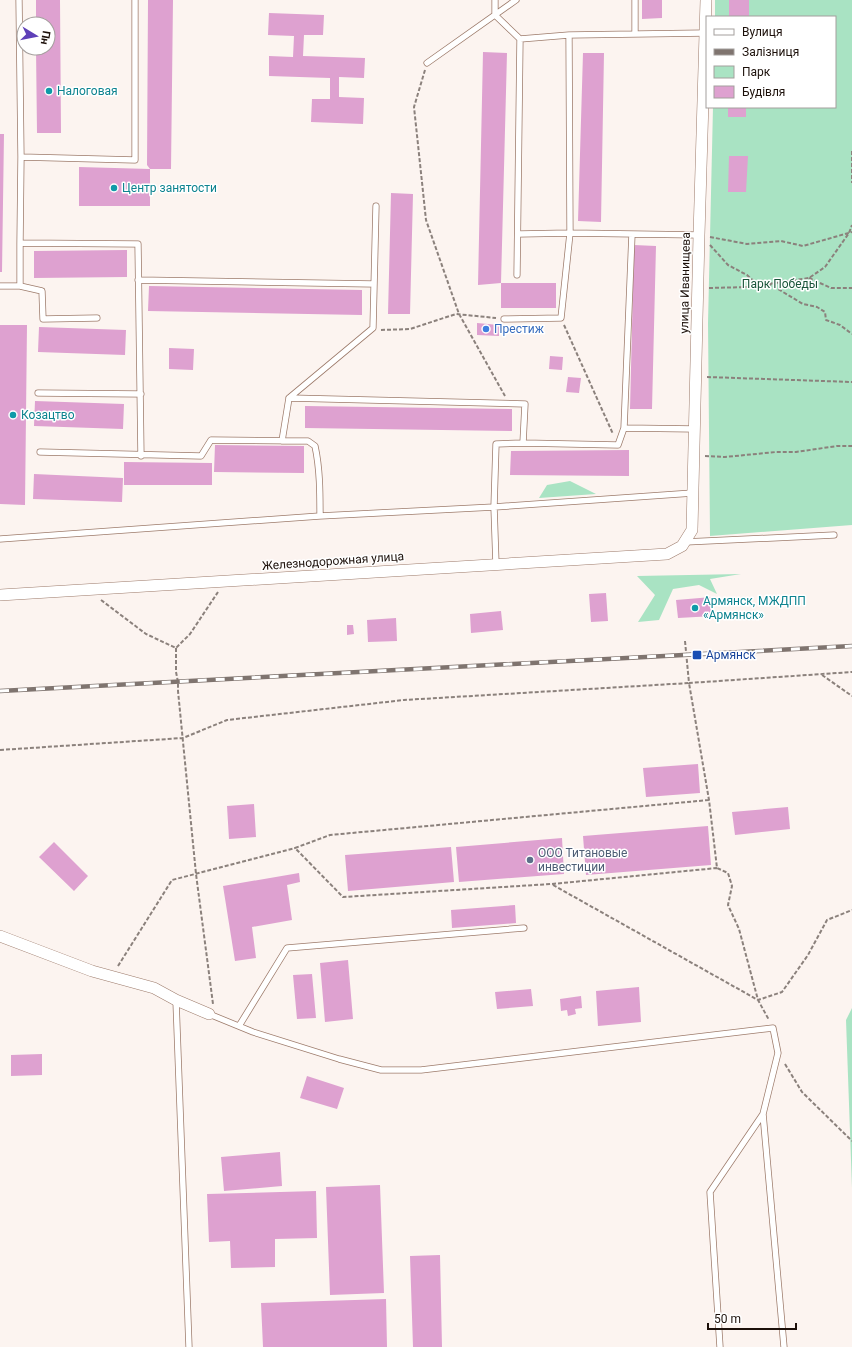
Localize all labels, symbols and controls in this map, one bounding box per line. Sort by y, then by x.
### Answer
north arrow [16,16,56,56]
legend [706,16,836,108]
text: Вулиця [742,25,783,39]
text: Пн [38,30,53,46]
text: Залізниця [742,45,799,59]
text: Парк [742,65,771,79]
place label: Налоговая [57,84,118,98]
text: Будівля [742,85,785,99]
marker: Налоговая [44,86,54,96]
place label: Центр занятости [122,181,217,195]
marker: Центр занятости [109,183,119,193]
street label: улица Иванищева [677,232,693,334]
park label: Парк Победы [742,277,818,291]
place label: Престиж [494,322,545,336]
marker: Престиж [481,324,491,334]
place label: Козацтво [21,408,75,422]
marker: Козацтво [8,410,18,420]
street label: Железнодорожная улица [261,549,405,573]
place label: Армянск, МЖДПП «Армянск» [703,594,806,622]
marker: Армянск, МЖДПП «Армянск» [690,603,700,613]
place label: Армянск [706,648,756,662]
marker: Армянск [691,649,703,661]
place label: ООО Титановые инвестиции [538,846,627,874]
marker: ООО Титановые инвестиции [525,855,535,865]
scale bar [708,1305,796,1331]
text: 50 m [714,1312,741,1326]

